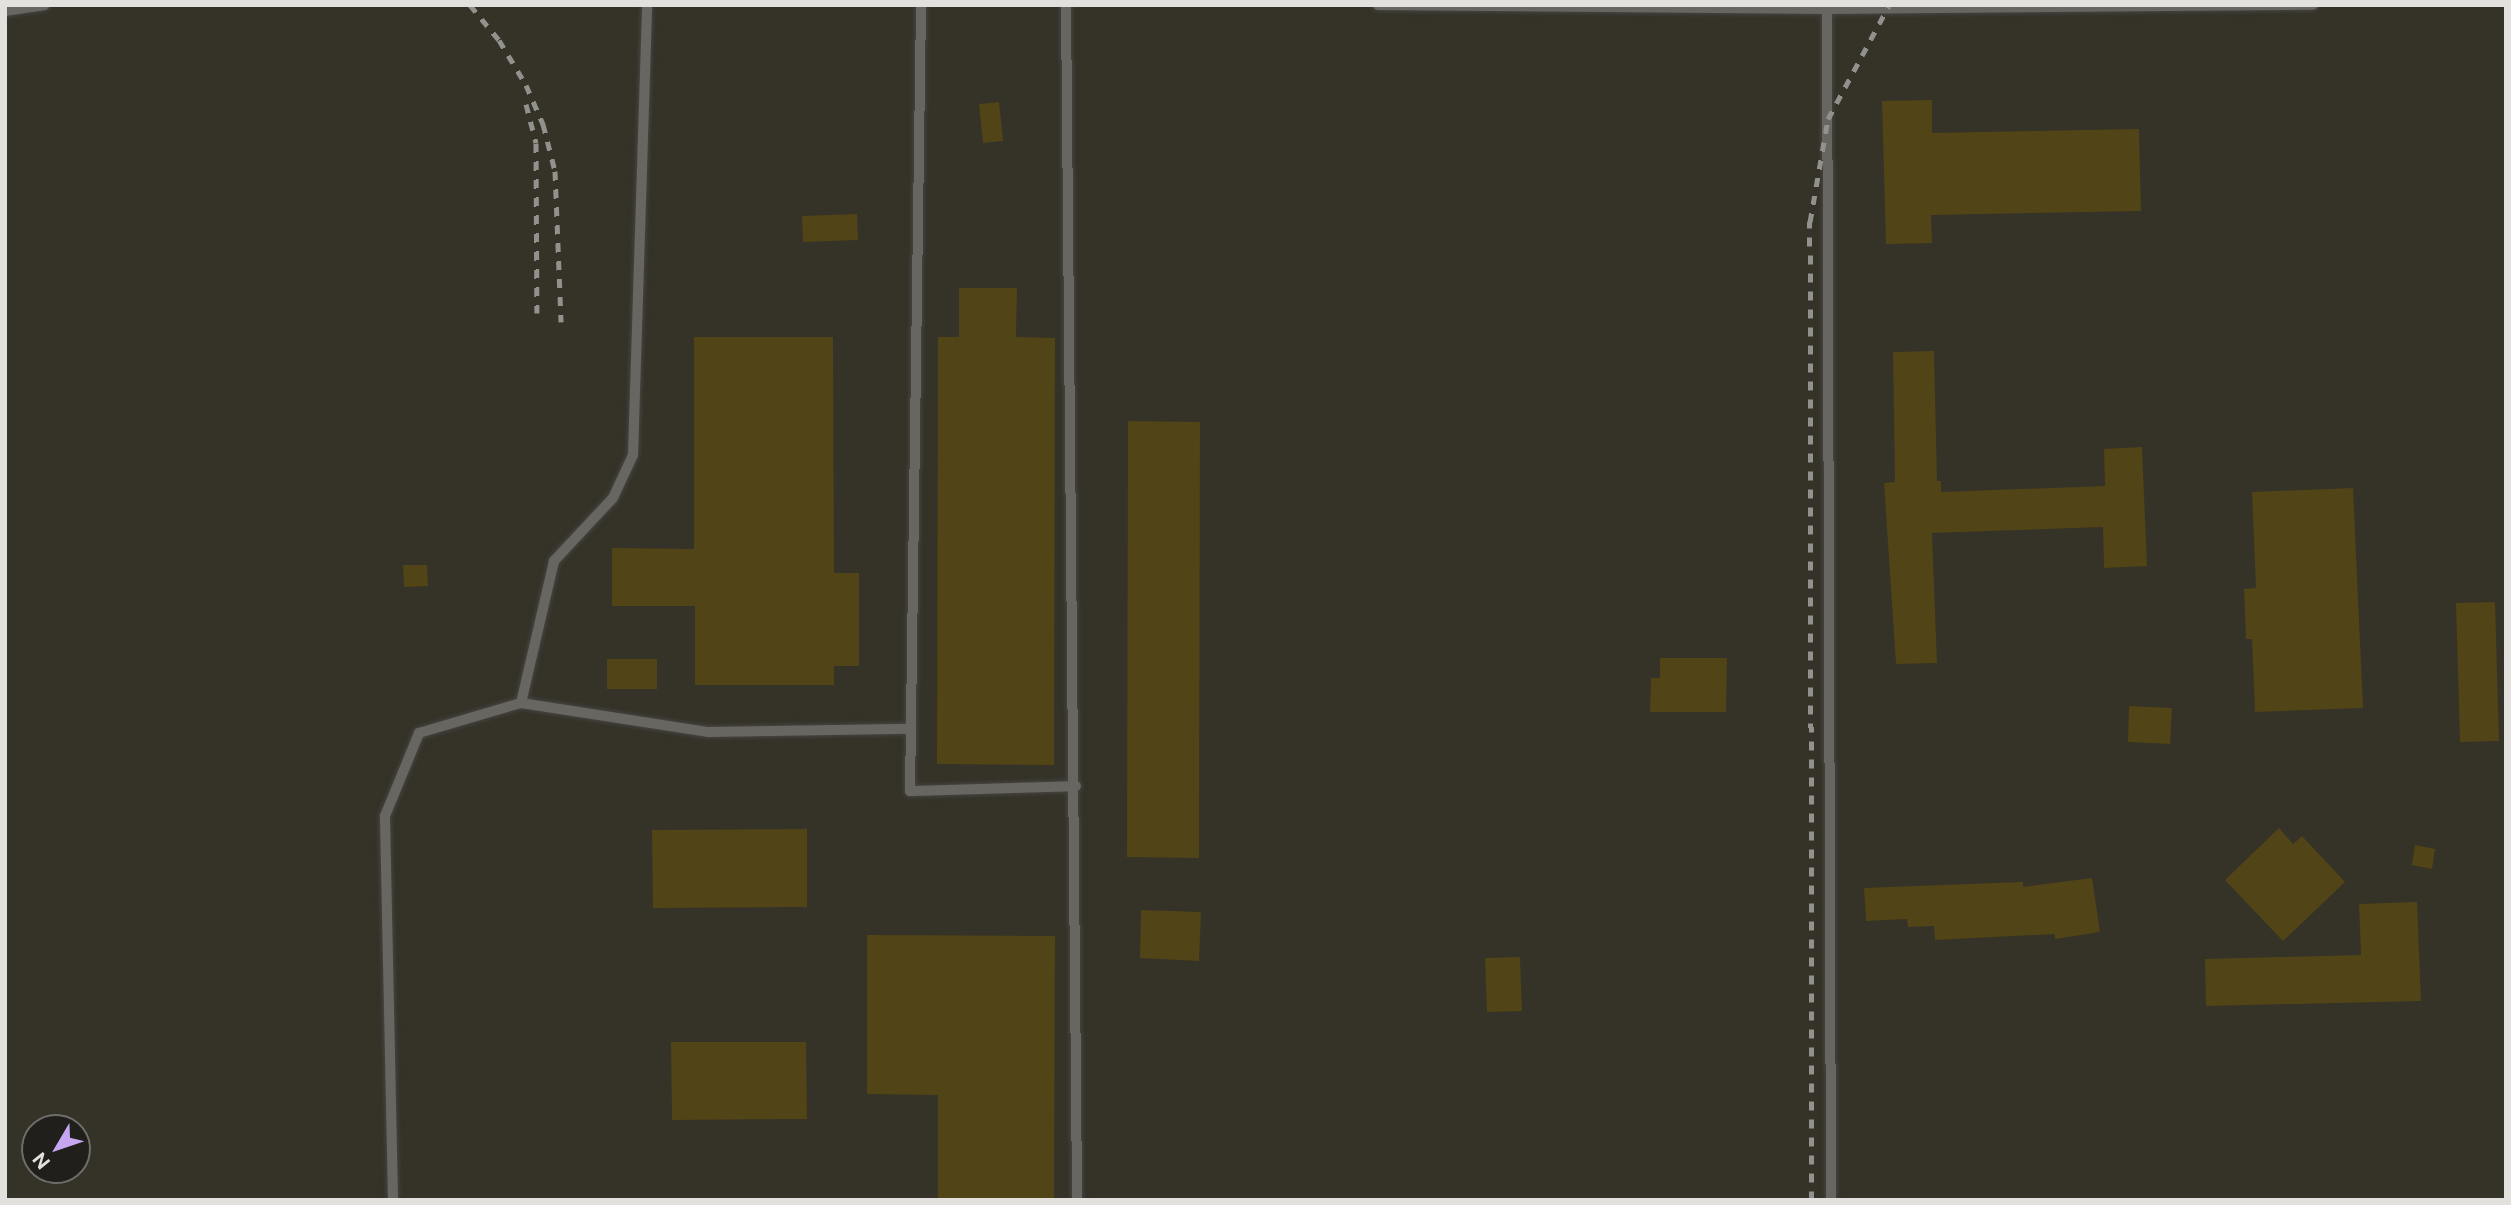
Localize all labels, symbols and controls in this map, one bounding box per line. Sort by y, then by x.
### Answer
north arrow [21,1114,91,1184]
text: N [28,1148,54,1174]

